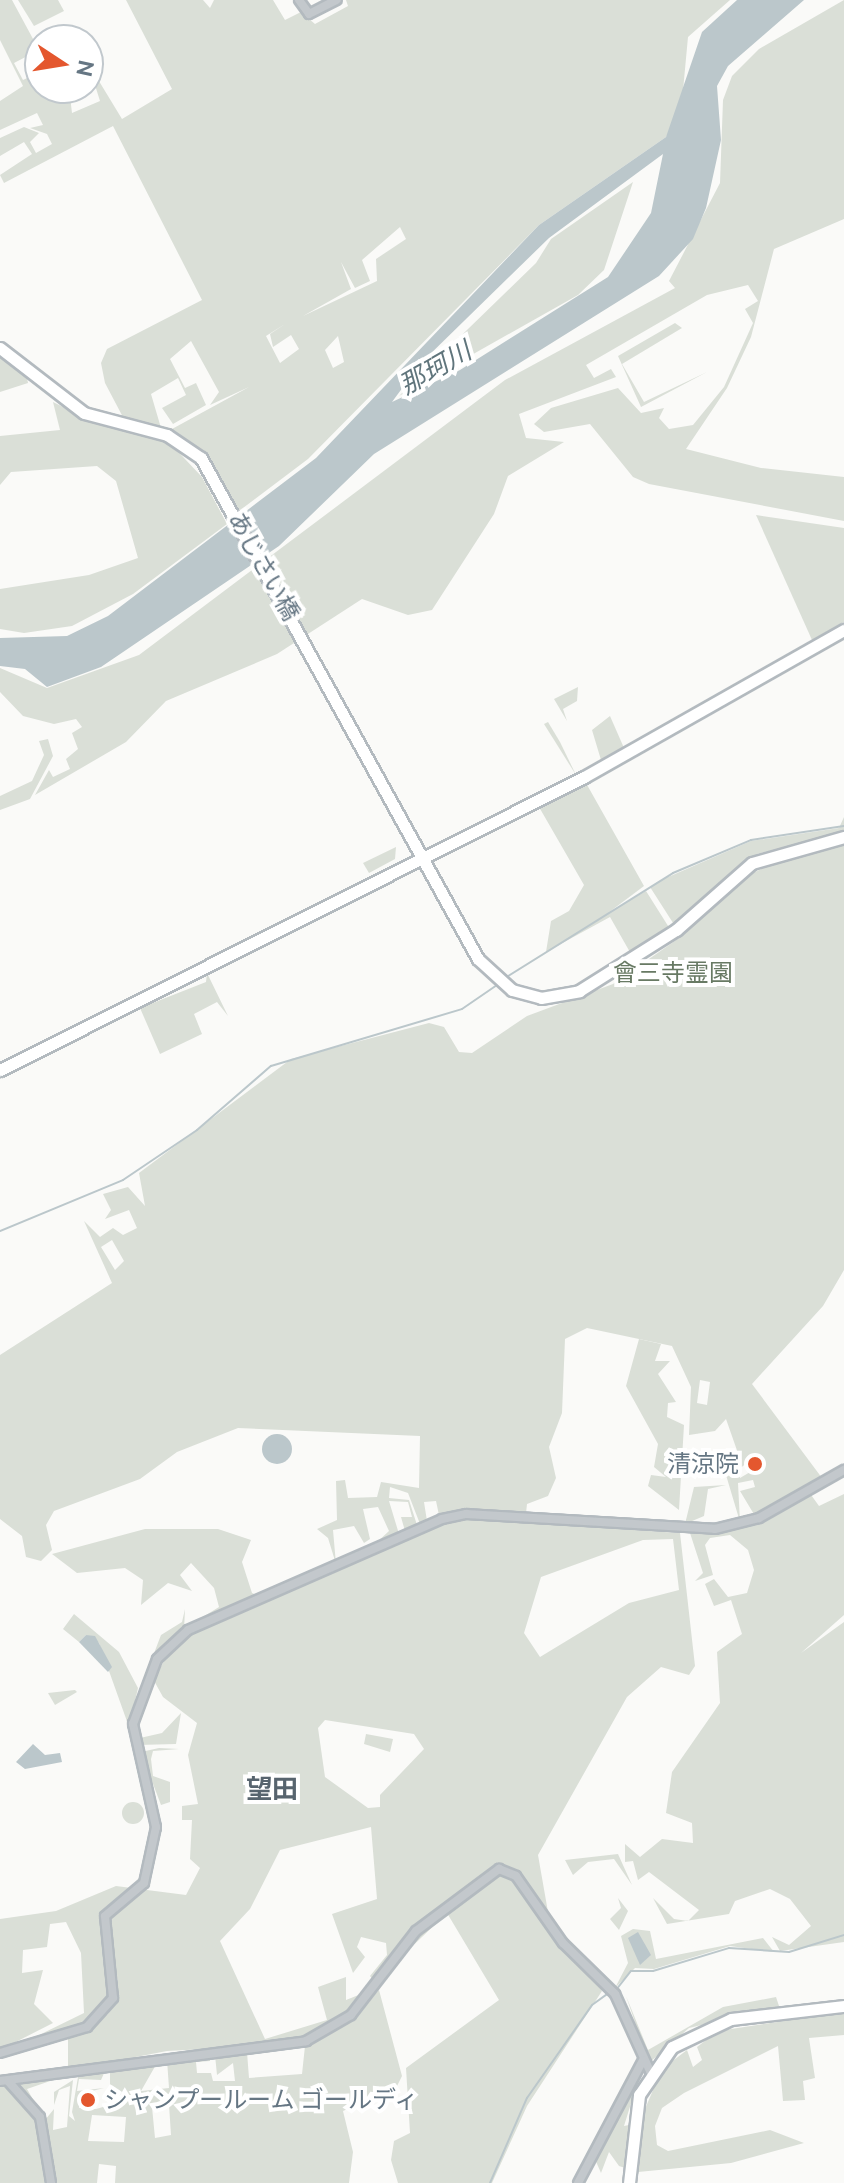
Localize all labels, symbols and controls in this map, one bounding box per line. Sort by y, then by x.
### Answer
north arrow [24,24,104,104]
text: N [72,58,100,79]
water label: 那珂川 [393,335,477,401]
street label: あじさい橋 [222,507,306,625]
park label: 會三寺霊園 [613,959,733,987]
place label: 清涼院 [667,1450,739,1478]
marker: 清涼院 [746,1455,764,1473]
district label: 望田 [246,1773,298,1805]
place label: シャンプールーム ゴールディ [104,2086,421,2114]
marker: シャンプールーム ゴールディ [79,2091,97,2109]

